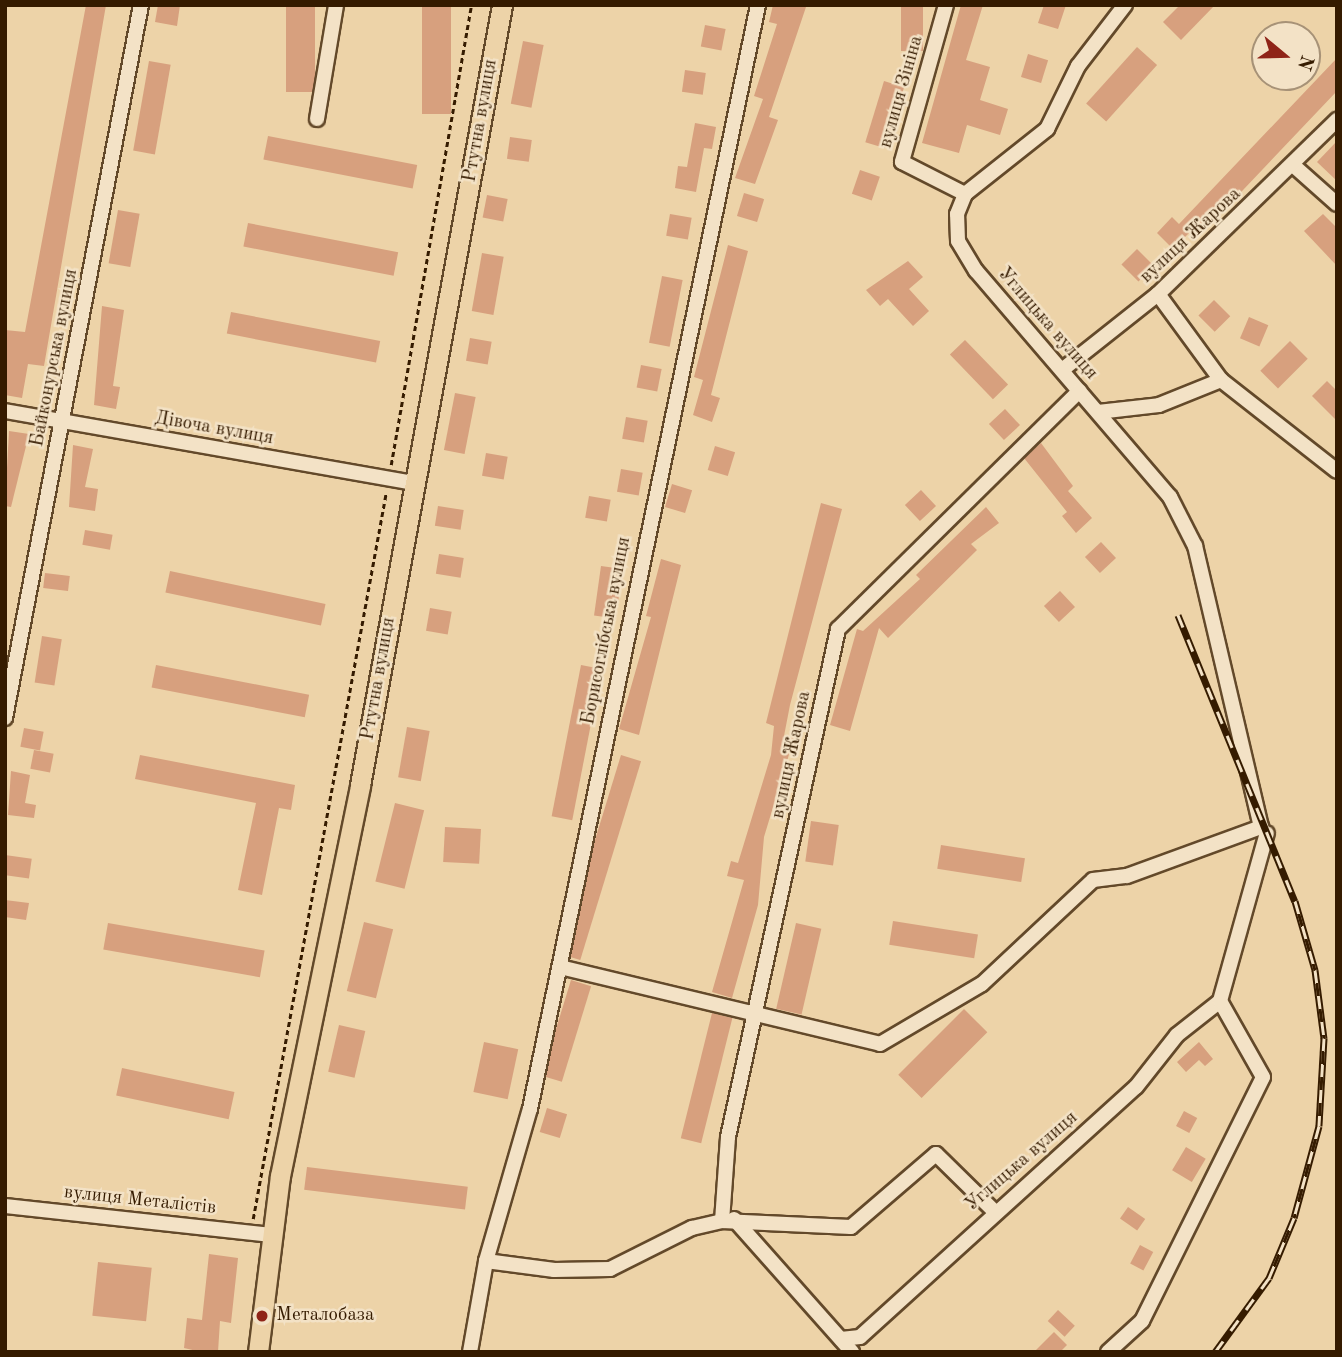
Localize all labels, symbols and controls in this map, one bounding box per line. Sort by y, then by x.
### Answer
north arrow [1251,21,1321,91]
street label: вулиця Зініна [875,33,929,151]
text: N [1293,52,1316,72]
street label: Ртутна вулиця [459,58,503,184]
street label: вулиця Жарова [1136,183,1246,289]
street label: Углицька вулиця [992,263,1102,385]
street label: Байконурська вулиця [27,267,83,449]
street label: Дівоча вулиця [153,407,275,451]
street label: Борисоглібська вулиця [578,535,636,727]
street label: Ртутна вулиця [357,616,401,742]
street label: вулиця Жарова [767,689,817,821]
street label: Углицька вулиця [961,1107,1083,1217]
street label: вулиця Металістів [63,1182,217,1220]
place label: Металобаза [276,1305,374,1327]
marker: Металобаза [254,1308,270,1324]

